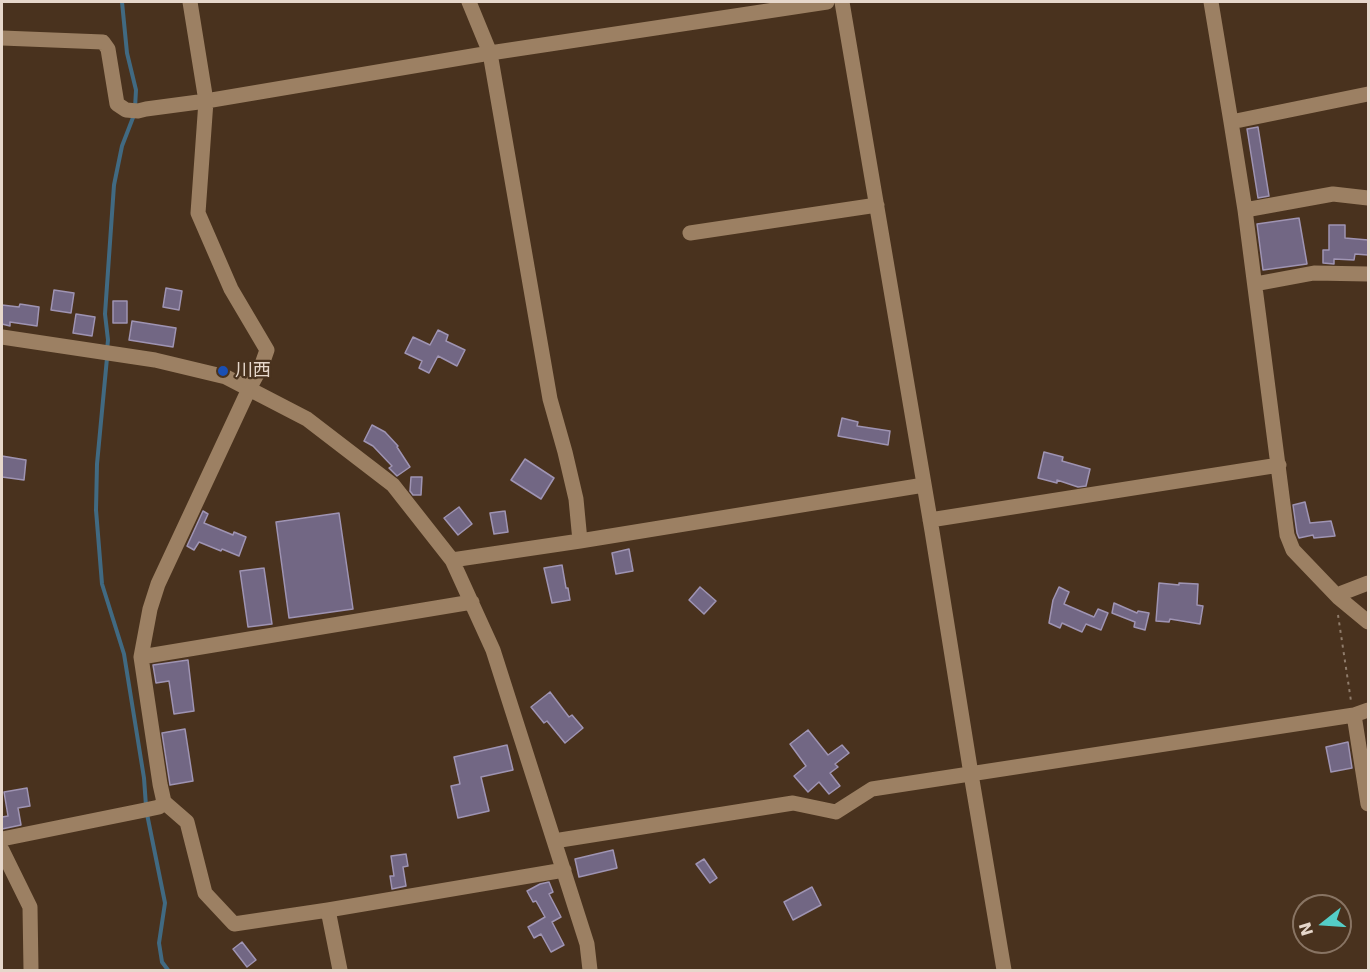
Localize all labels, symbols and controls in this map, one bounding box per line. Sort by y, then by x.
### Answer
place label: 川西 [235,360,271,382]
marker: 川西 [216,364,230,378]
north arrow [1292,894,1352,954]
text: N [1295,920,1317,938]

